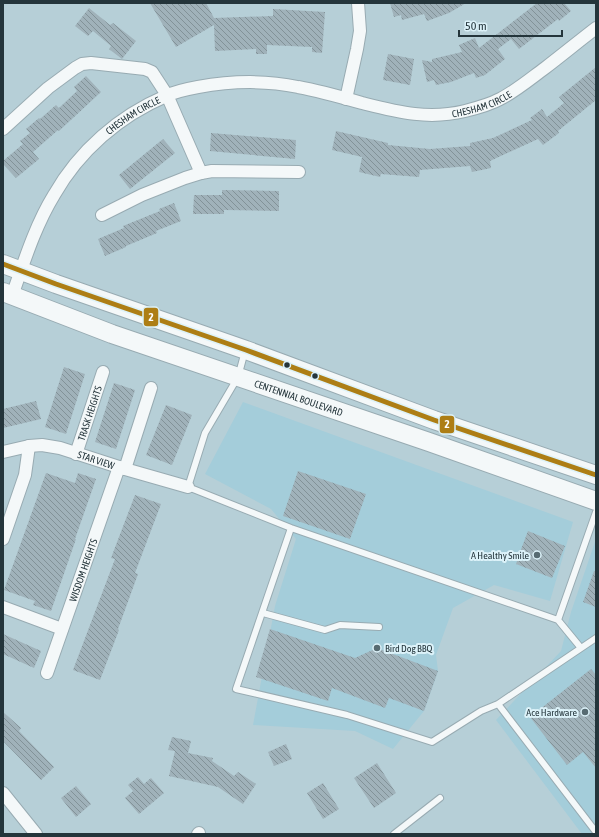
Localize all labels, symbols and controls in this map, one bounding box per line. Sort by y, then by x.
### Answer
scale bar [459,12,562,38]
text: 50 m [465,19,487,33]
street label: CHESHAM CIRCLE [451,88,514,119]
street label: CHESHAM CIRCLE [103,94,162,137]
line badge: 2 [143,307,159,327]
text: 2 [148,311,154,323]
unlabelled marker [282,360,292,370]
unlabelled marker [310,371,320,381]
street label: CENTENNIAL BOULEVARD [253,377,345,418]
street label: TRASK HEIGHTS [75,384,104,442]
line badge: 2 [439,415,455,434]
text: 2 [444,418,450,430]
street label: STAR VIEW [76,449,117,471]
street label: WISDOM HEIGHTS [67,537,99,603]
place label: A Healthy Smile [471,550,529,561]
marker: A Healthy Smile [532,550,542,560]
marker: Bird Dog BBQ [372,643,382,653]
place label: Bird Dog BBQ [385,643,433,654]
place label: Ace Hardware [526,707,577,718]
marker: Ace Hardware [580,707,590,717]

